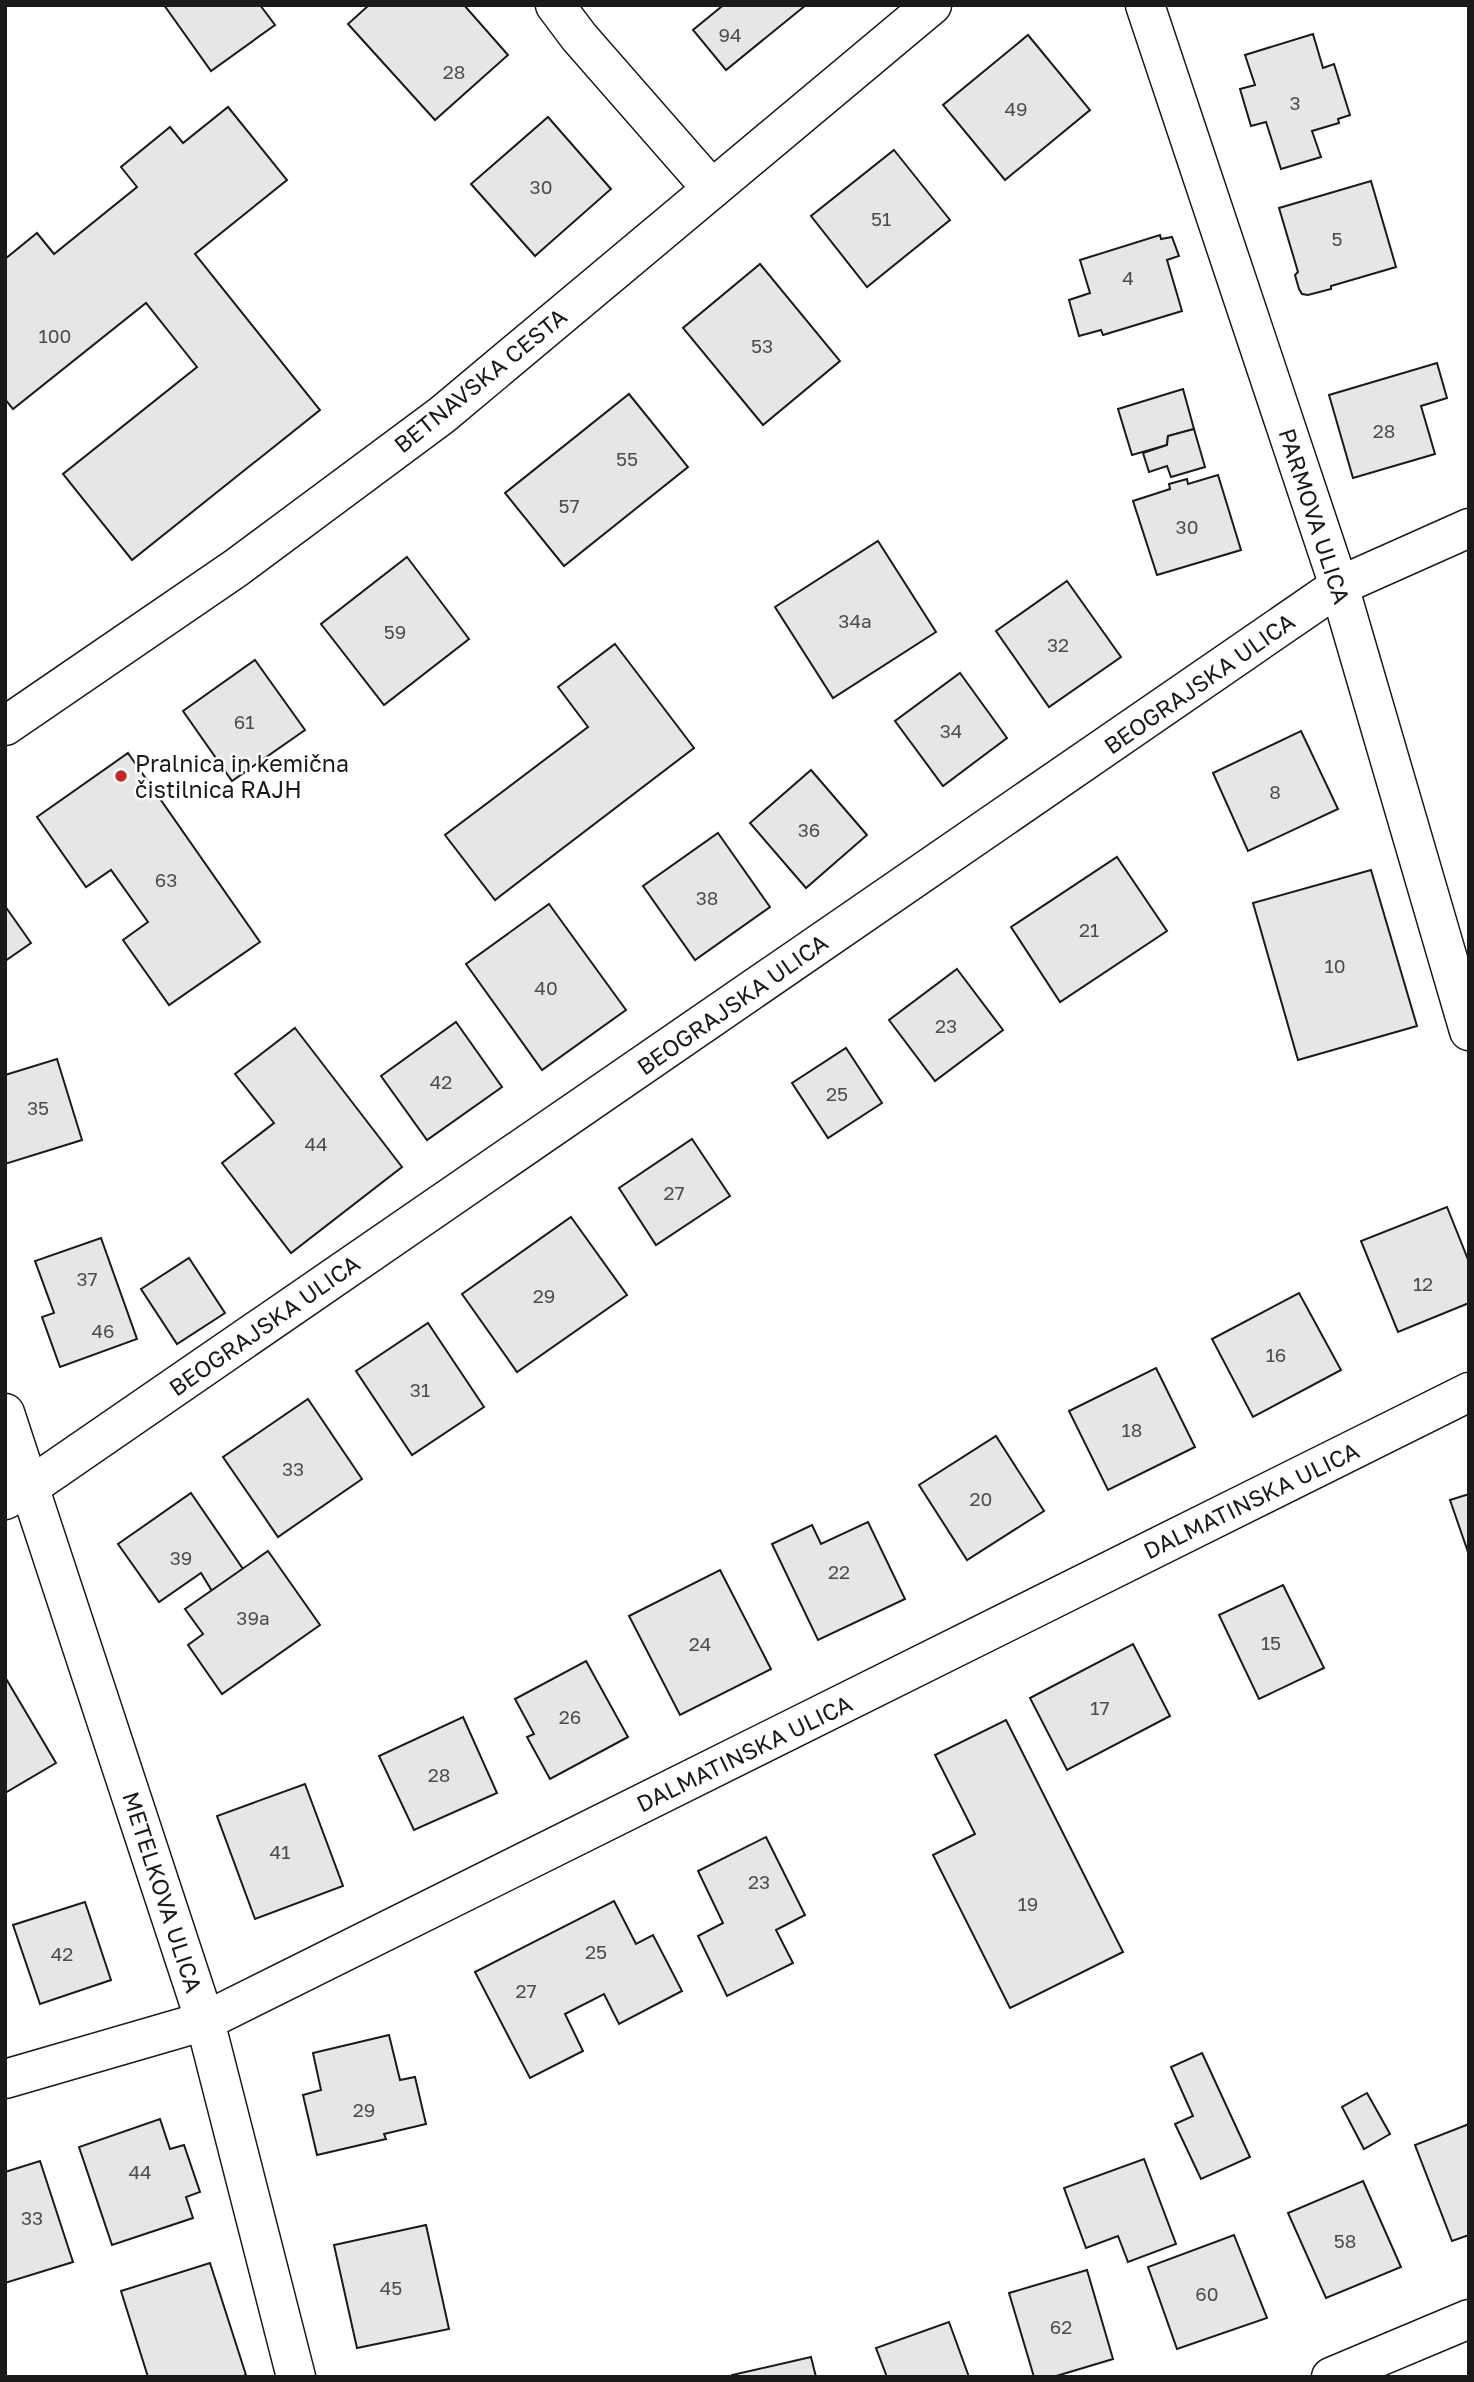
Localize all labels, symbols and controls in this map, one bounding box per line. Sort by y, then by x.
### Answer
house number: 94 [718,23,742,46]
house number: 28 [443,60,465,83]
house number: 3 [1289,91,1301,114]
house number: 49 [1004,97,1028,120]
house number: 30 [530,175,552,198]
house number: 51 [871,207,891,230]
house number: 5 [1331,227,1343,250]
house number: 4 [1122,266,1134,289]
street label: BETNAVSKA CESTA [388,302,572,458]
house number: 100 [39,324,71,347]
house number: 53 [751,334,773,357]
house number: 28 [1373,419,1395,442]
street label: PARMOVA ULICA [1273,425,1357,607]
house number: 55 [616,447,638,470]
house number: 57 [558,494,580,517]
house number: 30 [1176,515,1198,538]
street label: BEOGRAJSKA ULICA [1098,607,1300,759]
house number: 34a [838,609,872,632]
house number: 59 [384,620,406,643]
house number: 32 [1047,633,1069,656]
house number: 61 [234,710,254,733]
house number: 34 [940,719,962,742]
place label: Pralnica in kemična čistilnica RAJH [135,749,349,803]
marker: Pralnica in kemična čistilnica RAJH [113,768,129,784]
house number: 8 [1269,780,1281,803]
house number: 36 [798,818,820,841]
house number: 63 [155,868,177,891]
house number: 38 [696,886,718,909]
house number: 21 [1079,918,1099,941]
street label: BEOGRAJSKA ULICA [631,928,833,1080]
house number: 10 [1325,954,1346,977]
house number: 40 [534,976,558,999]
house number: 23 [935,1014,957,1037]
house number: 42 [430,1070,452,1093]
house number: 25 [826,1082,848,1105]
house number: 35 [27,1096,49,1119]
house number: 44 [304,1132,328,1155]
house number: 27 [663,1181,685,1204]
street label: BEOGRAJSKA ULICA [163,1249,365,1401]
house number: 37 [76,1267,98,1290]
house number: 12 [1413,1272,1433,1295]
house number: 29 [533,1284,555,1307]
house number: 46 [91,1319,115,1342]
house number: 16 [1266,1343,1286,1366]
house number: 31 [410,1378,430,1401]
house number: 18 [1122,1418,1142,1441]
street label: DALMATINSKA ULICA [1139,1436,1363,1564]
house number: 33 [282,1457,304,1480]
house number: 20 [970,1487,992,1510]
house number: 39 [170,1546,192,1569]
house number: 22 [828,1560,850,1583]
house number: 39a [236,1606,270,1629]
house number: 15 [1261,1631,1281,1654]
house number: 24 [689,1632,711,1655]
street label: DALMATINSKA ULICA [632,1689,856,1817]
house number: 17 [1090,1696,1110,1719]
house number: 26 [559,1705,581,1728]
house number: 28 [428,1763,450,1786]
street label: METELKOVA ULICA [117,1788,209,1996]
house number: 41 [270,1840,290,1863]
house number: 23 [748,1870,770,1893]
house number: 19 [1018,1892,1038,1915]
house number: 25 [585,1940,607,1963]
house number: 42 [51,1942,73,1965]
house number: 27 [515,1979,537,2002]
house number: 29 [353,2098,375,2121]
house number: 44 [128,2160,152,2183]
house number: 33 [21,2206,43,2229]
house number: 58 [1334,2229,1356,2252]
house number: 45 [380,2276,402,2299]
house number: 60 [1195,2282,1219,2305]
house number: 62 [1050,2315,1072,2338]

